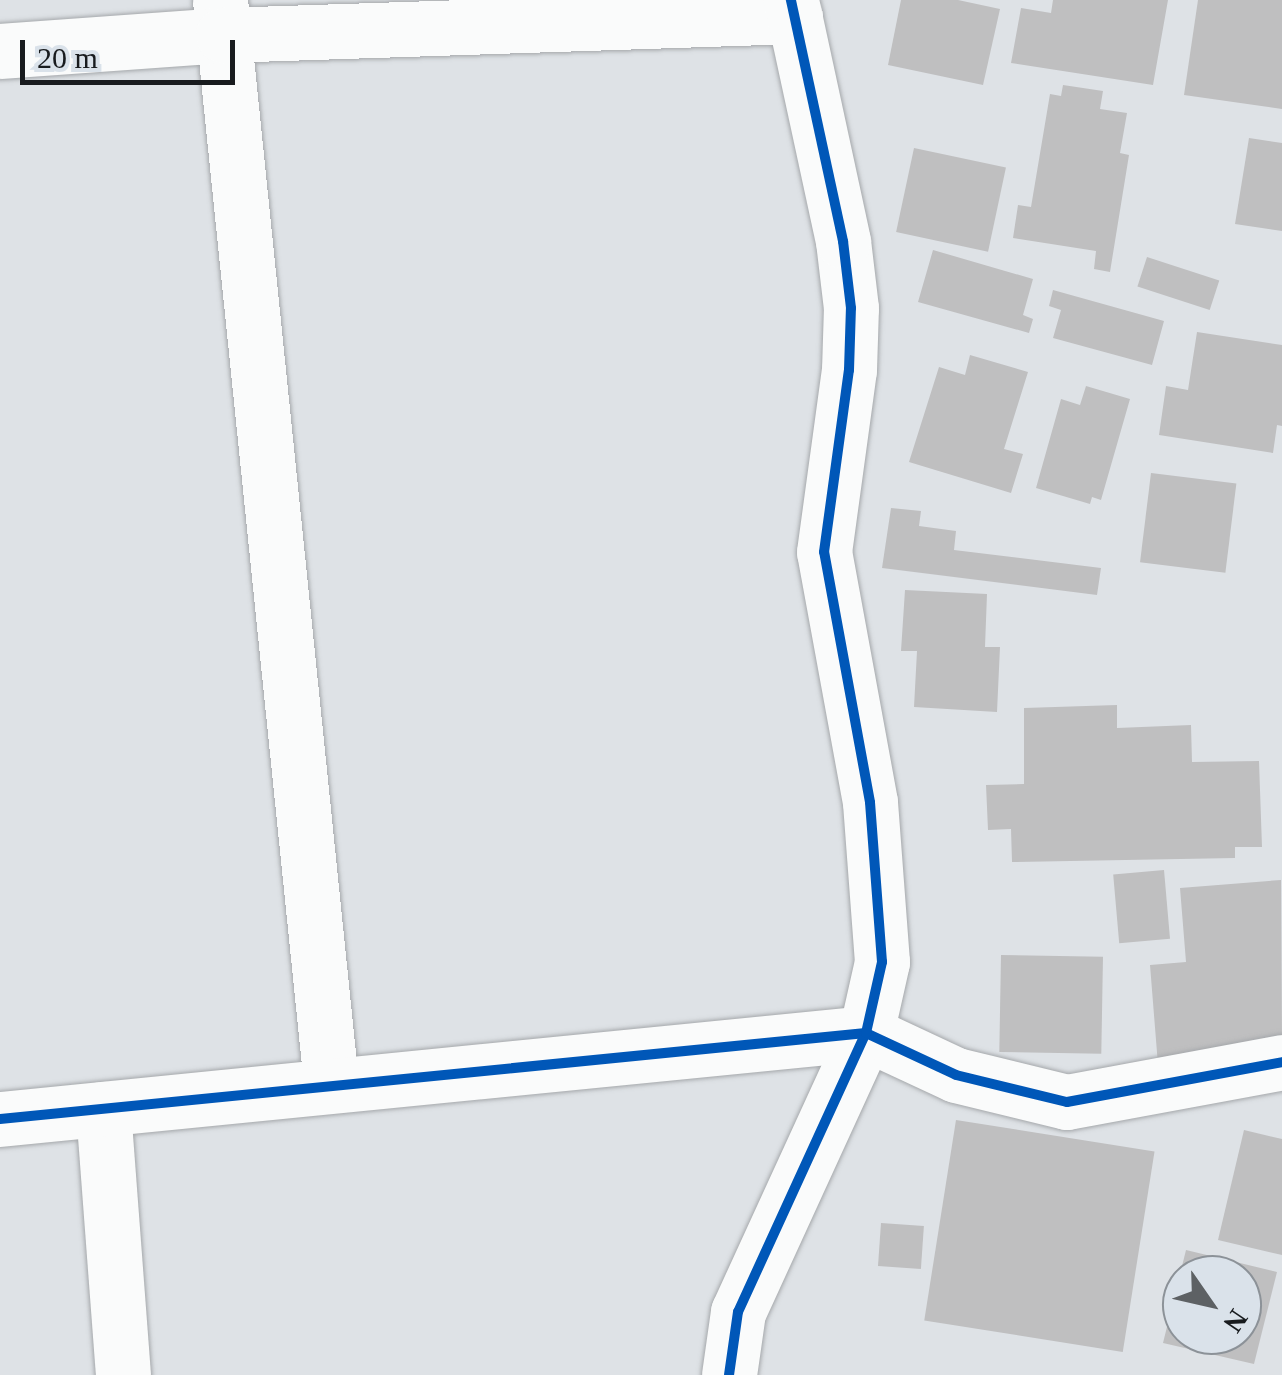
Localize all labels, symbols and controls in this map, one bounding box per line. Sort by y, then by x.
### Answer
scale bar [25,20,240,82]
text: 20 m [37,41,98,74]
north arrow [1162,1255,1262,1355]
text: N [1217,1304,1254,1338]

